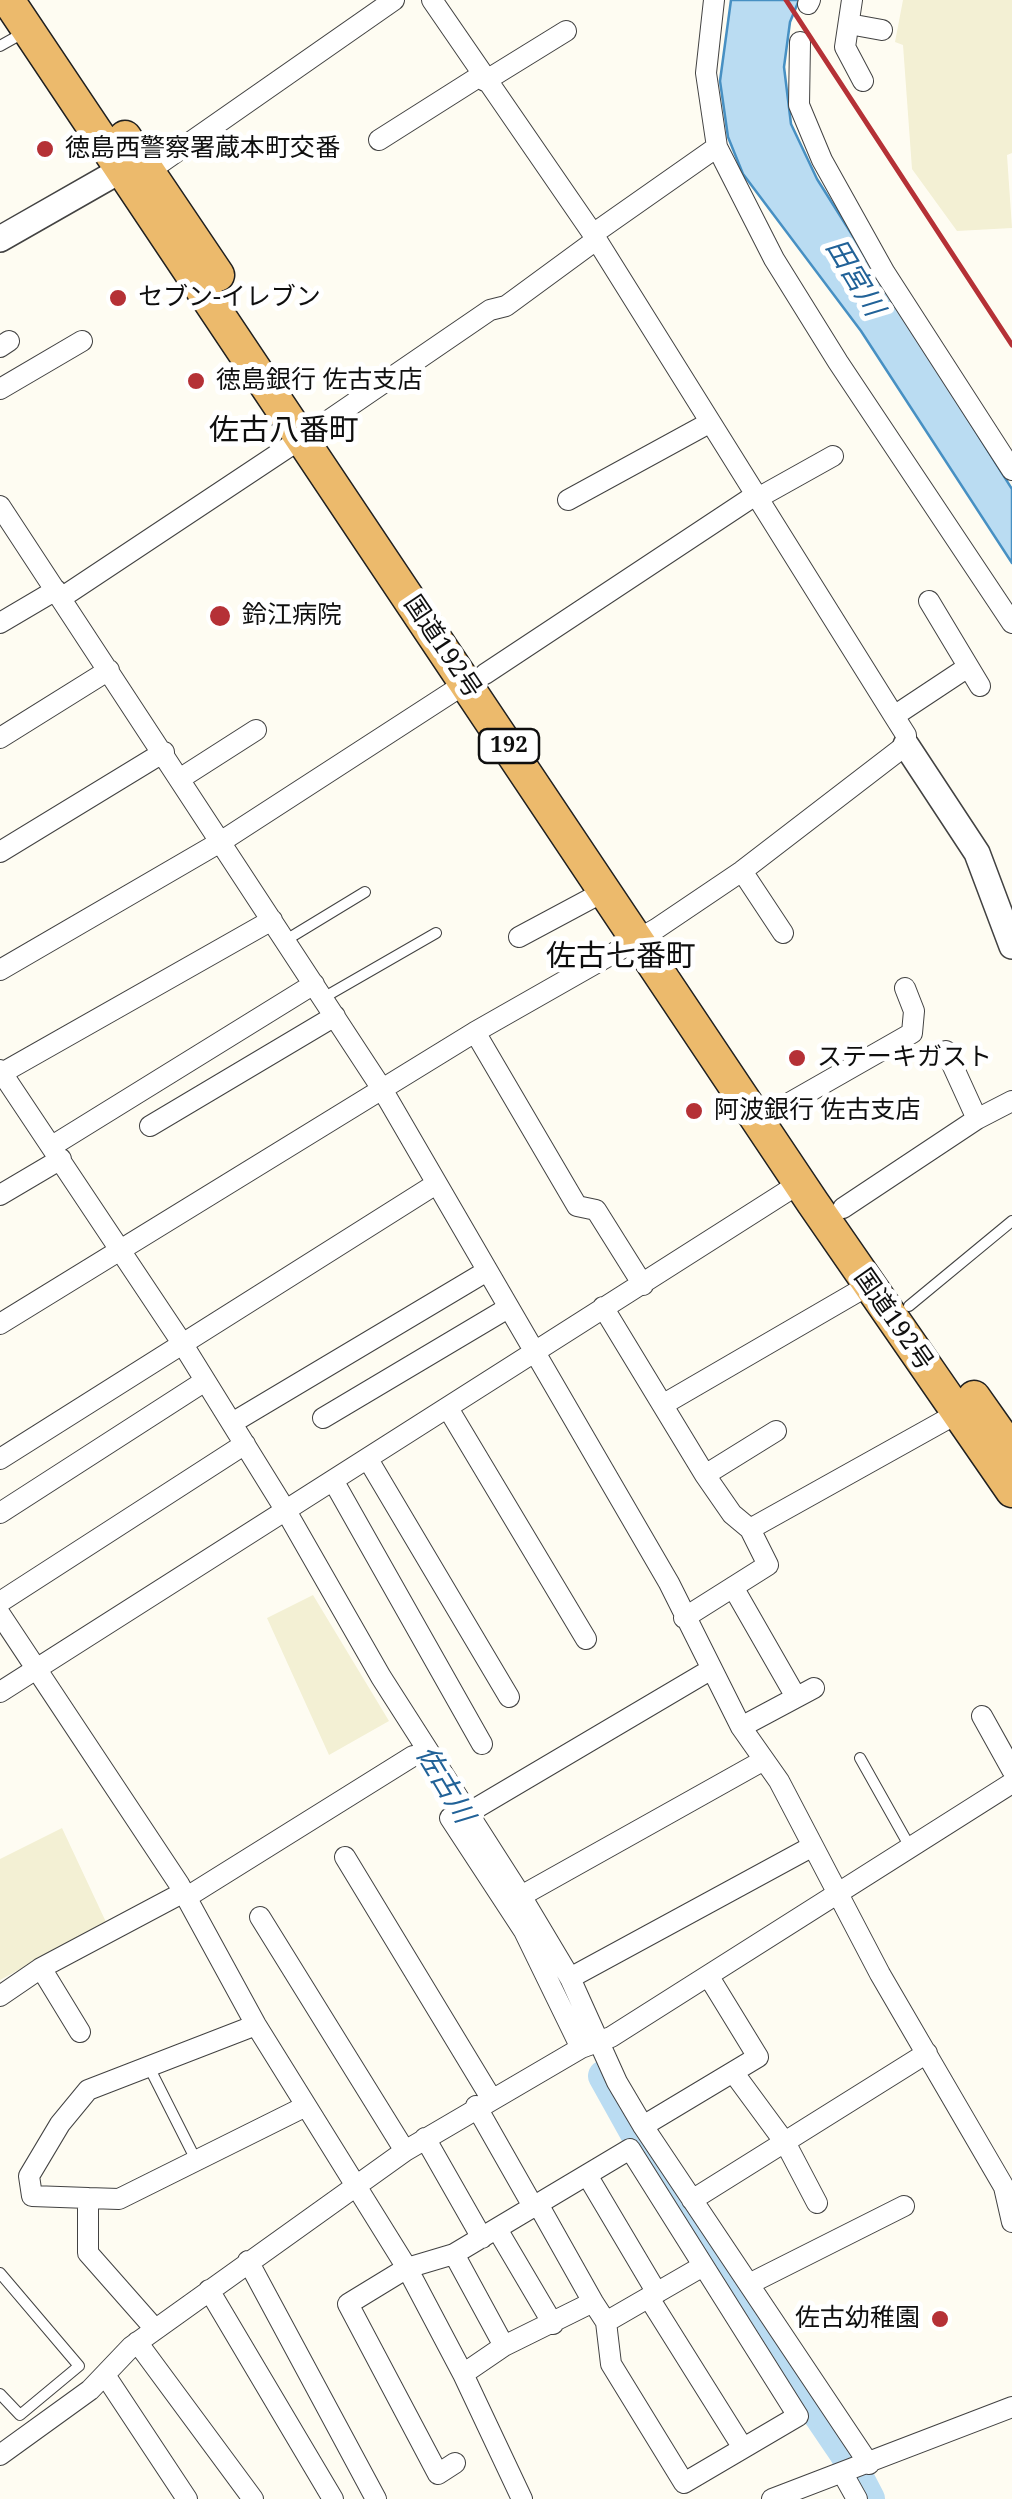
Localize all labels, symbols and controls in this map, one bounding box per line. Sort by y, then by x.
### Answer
place label: 徳島西警察署蔵本町交番 [65,134,340,164]
marker: 徳島西警察署蔵本町交番 [34,138,56,160]
water label: 田宮川 [818,233,890,323]
place label: セブン-イレブン [138,283,321,313]
marker: セブン-イレブン [107,287,129,309]
place label: 徳島銀行 佐古支店 [216,366,422,396]
marker: 徳島銀行 佐古支店 [185,370,207,392]
district label: 佐古八番町 [209,413,359,449]
street label: 国道192号 [397,590,487,704]
place label: 鈴江病院 [242,601,342,631]
marker: 鈴江病院 [207,603,233,629]
road number: 192 [479,729,539,763]
district label: 佐古七番町 [546,939,696,975]
place label: ステーキガスト [817,1043,992,1073]
marker: ステーキガスト [786,1047,808,1069]
place label: 阿波銀行 佐古支店 [714,1096,920,1126]
marker: 阿波銀行 佐古支店 [683,1100,705,1122]
street label: 国道192号 [847,1264,939,1376]
water label: 佐古川 [408,1740,480,1830]
place label: 佐古幼稚園 [795,2304,920,2334]
marker: 佐古幼稚園 [929,2308,951,2330]

